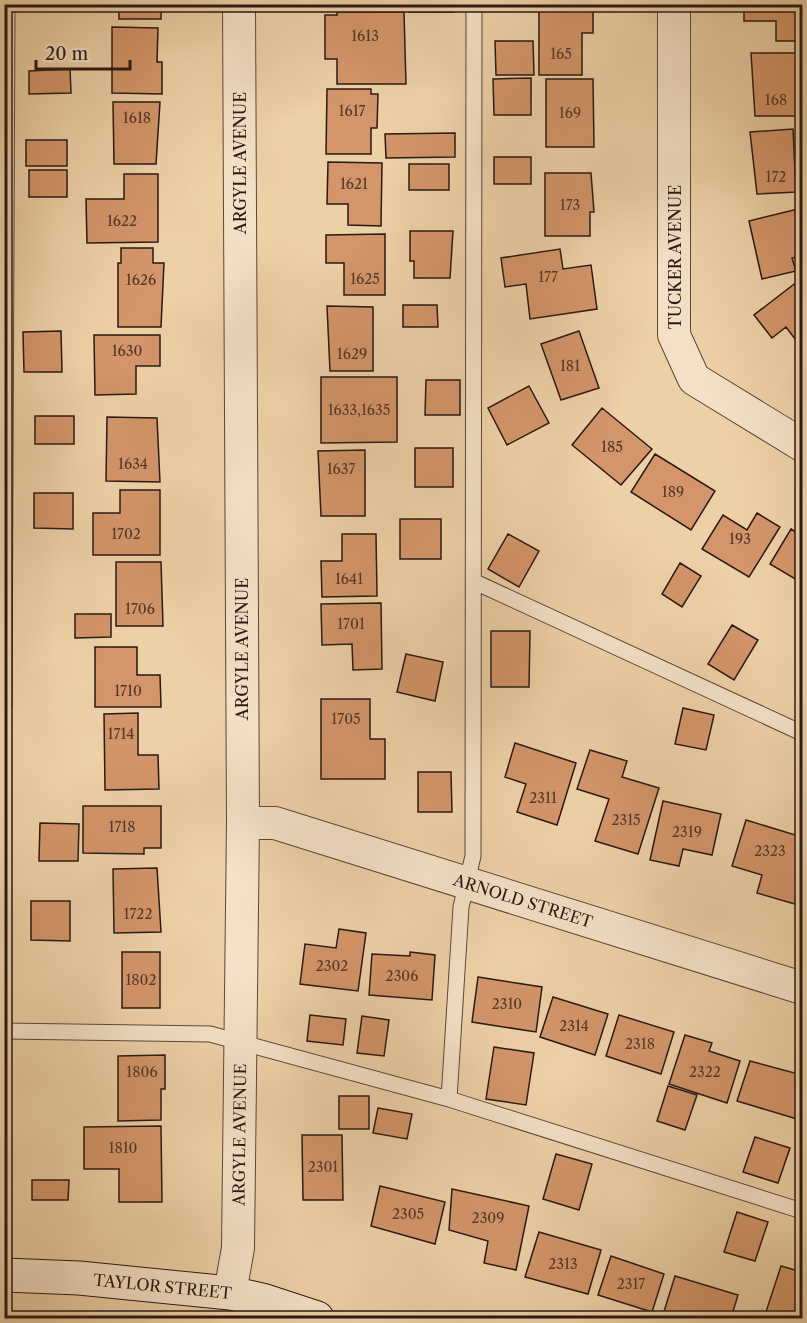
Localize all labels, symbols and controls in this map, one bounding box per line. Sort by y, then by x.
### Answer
house number: 1613 [351,27,379,45]
scale bar [36,33,130,71]
text: 20 m [45,43,89,65]
house number: 165 [550,45,572,63]
house number: 168 [765,91,787,109]
street label: ARGYLE AVENUE [230,92,250,235]
house number: 1617 [339,102,366,120]
house number: 169 [559,104,581,122]
house number: 1618 [123,109,151,127]
house number: 172 [766,168,786,186]
house number: 1621 [340,175,368,193]
street label: TUCKER AVENUE [665,185,685,329]
house number: 173 [560,196,580,214]
house number: 1622 [107,212,137,230]
house number: 177 [538,268,558,286]
house number: 1625 [350,270,380,288]
house number: 1626 [126,271,156,289]
house number: 1630 [112,342,142,360]
house number: 1629 [337,345,367,363]
house number: 181 [560,357,580,375]
house number: 1633,1635 [328,401,390,419]
house number: 185 [601,438,623,456]
house number: 1634 [118,455,148,473]
house number: 1637 [327,460,355,478]
house number: 189 [662,483,684,501]
house number: 1702 [111,525,141,543]
house number: 193 [729,530,751,548]
house number: 1641 [335,570,363,588]
street label: ARGYLE AVENUE [232,578,252,721]
house number: 1706 [125,600,155,618]
house number: 1701 [337,615,365,633]
house number: 1710 [114,682,142,700]
house number: 1705 [331,710,361,728]
house number: 1714 [108,725,134,743]
house number: 2311 [529,789,557,807]
house number: 2315 [611,811,641,829]
house number: 1718 [109,818,135,836]
house number: 2319 [672,823,702,841]
house number: 2323 [754,842,786,860]
street label: ARNOLD STREET [450,869,595,932]
house number: 1722 [124,905,152,923]
house number: 2302 [316,957,348,975]
house number: 2306 [386,967,418,985]
house number: 1802 [125,971,157,989]
house number: 2310 [492,995,522,1013]
house number: 2314 [559,1017,589,1035]
house number: 2318 [625,1035,655,1053]
house number: 1806 [126,1063,158,1081]
street label: ARGYLE AVENUE [228,1063,250,1207]
house number: 2322 [689,1063,721,1081]
house number: 1810 [109,1139,138,1157]
house number: 2301 [308,1158,338,1176]
house number: 2305 [392,1205,424,1223]
house number: 2309 [472,1209,504,1227]
house number: 2313 [548,1255,578,1273]
street label: TAYLOR STREET [92,1269,233,1303]
house number: 2317 [617,1275,645,1293]

